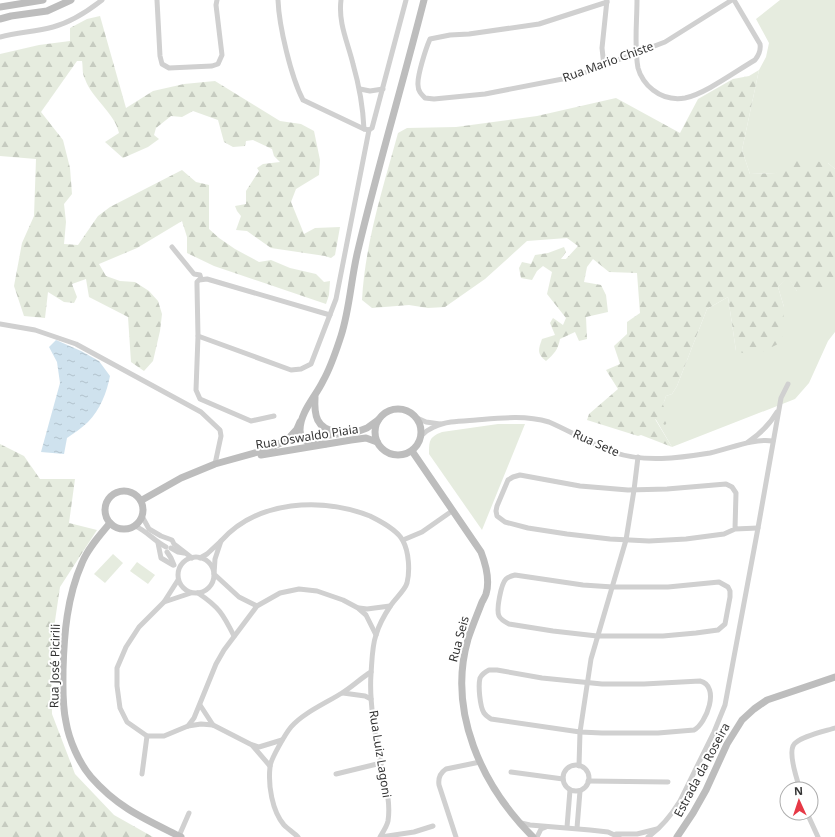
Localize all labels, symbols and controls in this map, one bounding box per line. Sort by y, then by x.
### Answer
street label: Rua Mario Chiste [560,37,656,86]
street label: Rua Oswaldo Piaia [254,420,360,453]
street label: Rua Sete [570,425,622,460]
street label: Rua Seis [444,614,473,664]
street label: Rua José Picirili [45,624,64,708]
street label: Rua Luiz Lagoni [365,709,396,799]
street label: Estrada da Roseira [670,720,734,820]
north arrow [779,781,819,821]
text: N [794,783,803,798]

